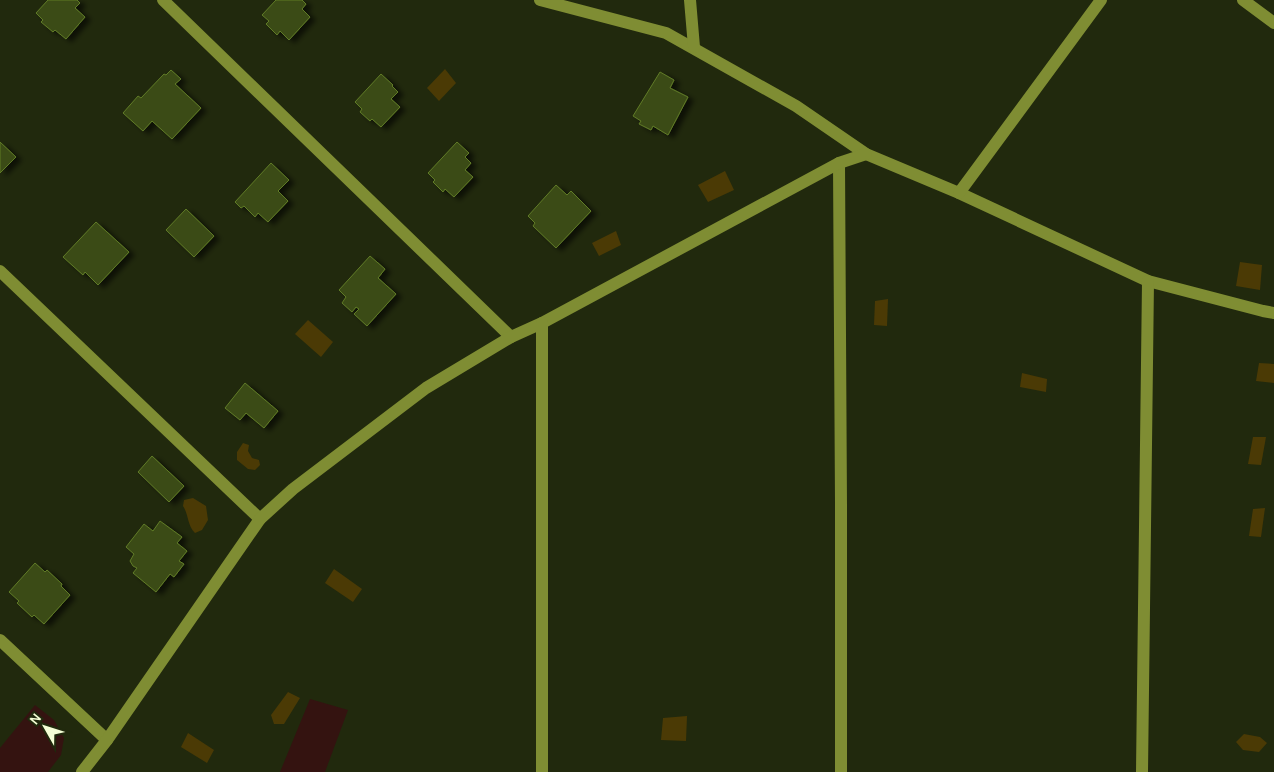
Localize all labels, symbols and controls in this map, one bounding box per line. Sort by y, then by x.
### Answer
north arrow [20,702,70,752]
text: N [26,710,45,728]

